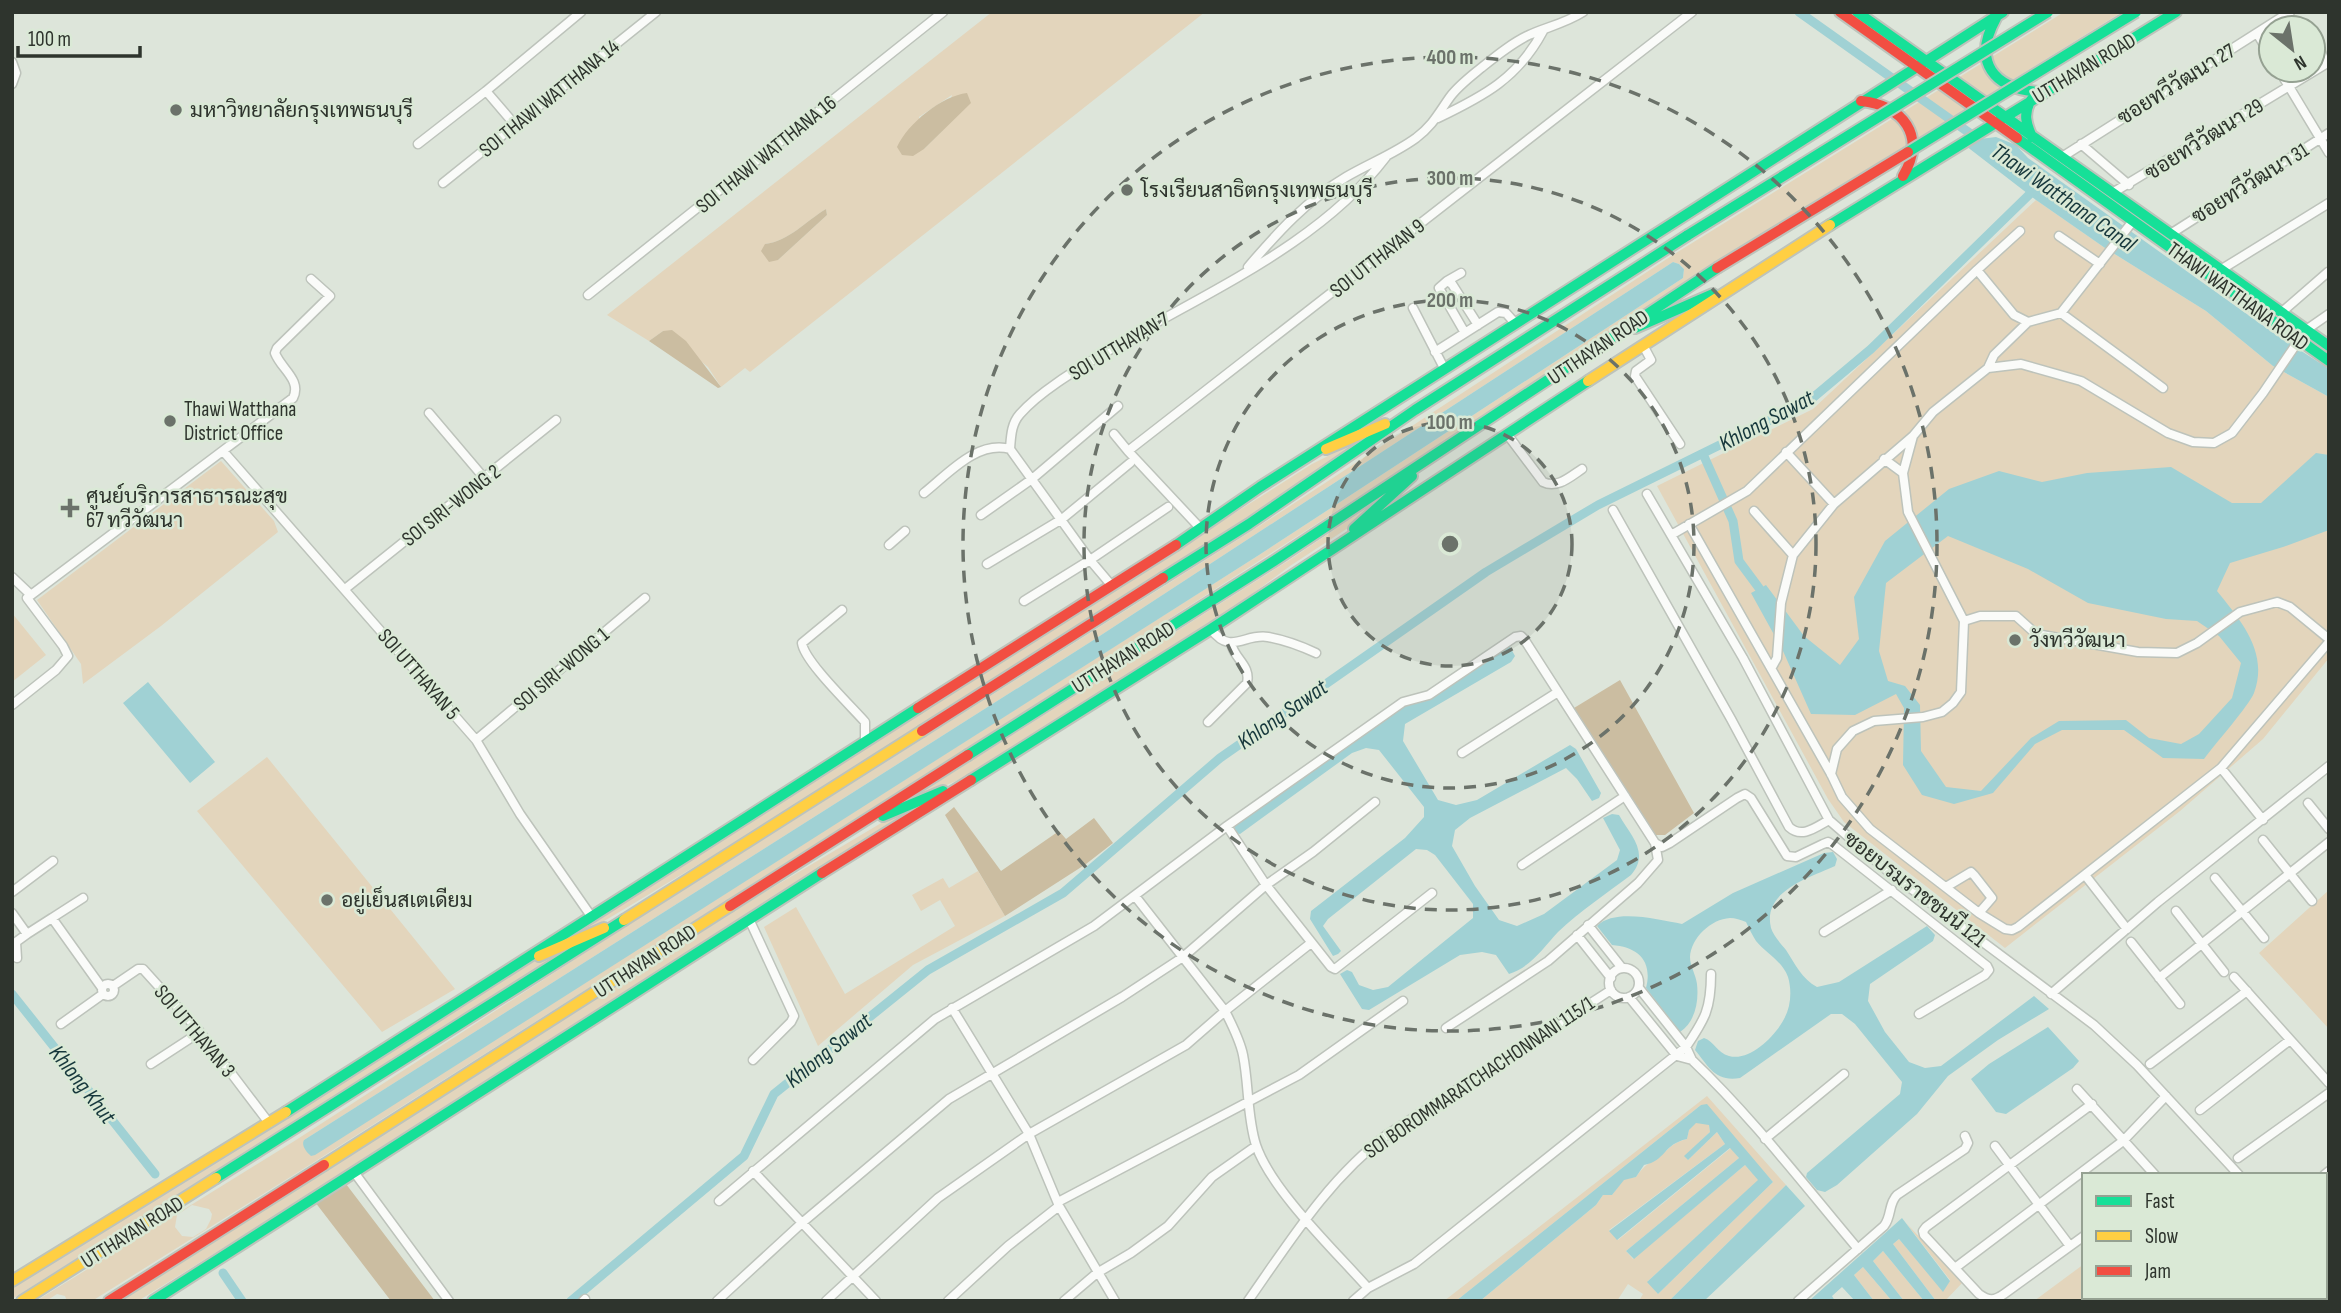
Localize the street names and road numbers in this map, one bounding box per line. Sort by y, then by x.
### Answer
street label: UTTHAYAN ROAD [2028,28,2141,109]
street label: SOI THAWI WATTHANA 14 [474,34,625,163]
street label: ซอยทวีวัฒนา 27 [2112,37,2240,131]
street label: SOI THAWI WATTHANA 16 [691,90,842,219]
street label: ซอยทวีวัฒนา 29 [2140,92,2268,186]
street label: ซอยทวีวัฒนา 31 [2187,136,2314,229]
street label: SOI UTTHAYAN 9 [1325,214,1430,303]
street label: THAWI WATTHANA ROAD [2162,237,2314,356]
street label: UTTHAYAN ROAD [1543,305,1653,390]
street label: SOI UTTHAYAN 7 [1065,306,1174,386]
street label: SOI SIRI-WONG 2 [397,459,506,552]
street label: UTTHAYAN ROAD [1067,616,1179,699]
street label: SOI SIRI-WONG 1 [508,622,615,717]
street label: SOI UTTHAYAN 5 [372,624,465,725]
street label: ซอยบรมราชชนนี 121 [1839,825,1992,953]
street label: UTTHAYAN ROAD [590,919,701,1004]
street label: SOI UTTHAYAN 3 [149,980,240,1083]
street label: SOI BOROMMARATCHACHONNANI 115/1 [1359,991,1600,1164]
street label: UTTHAYAN ROAD [76,1191,188,1274]

